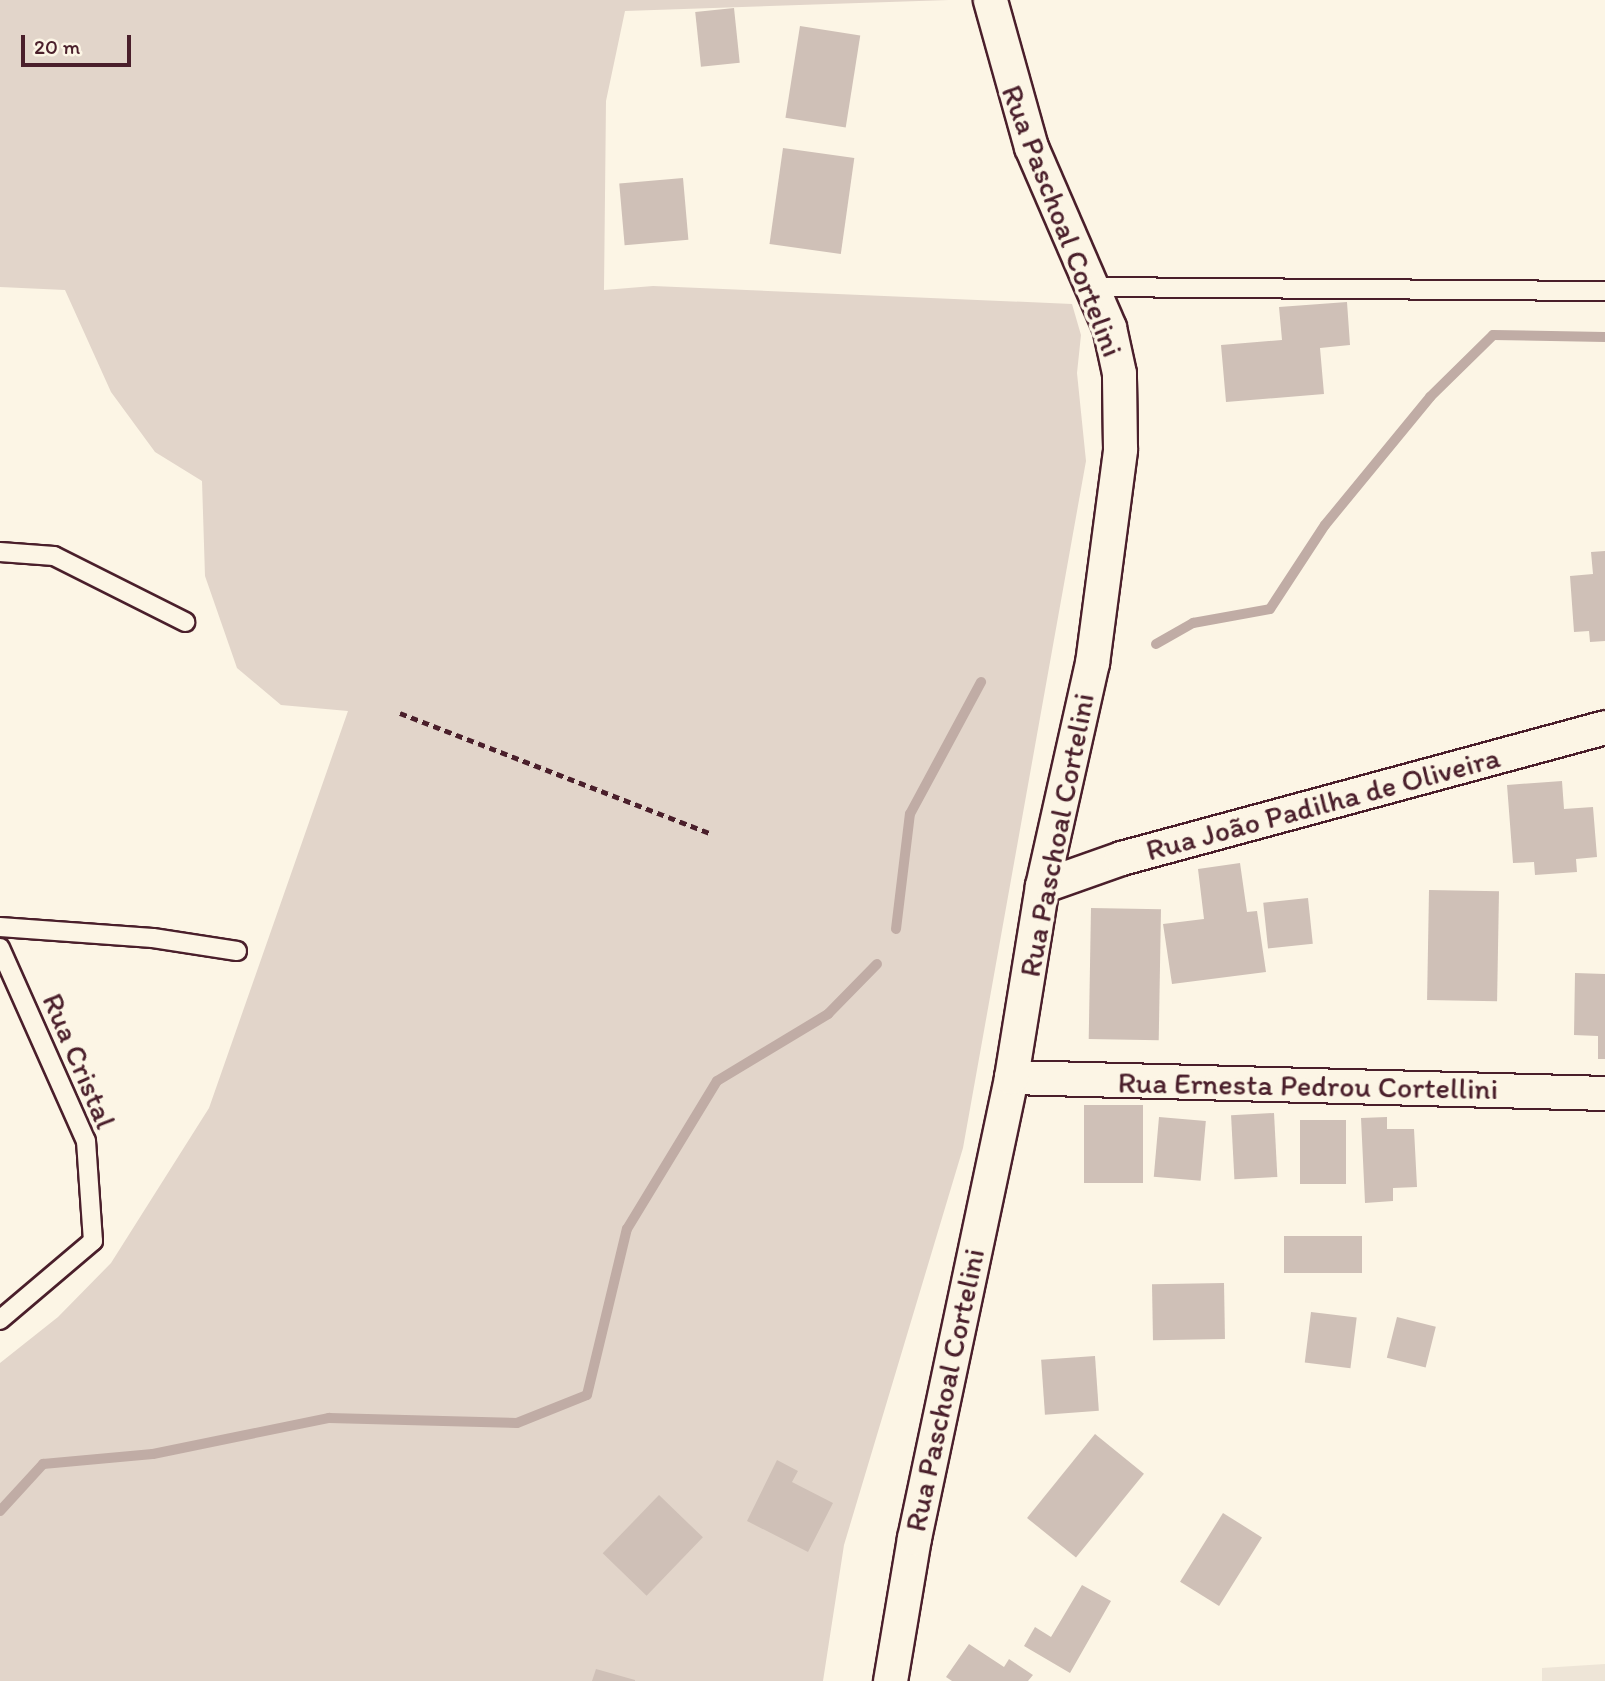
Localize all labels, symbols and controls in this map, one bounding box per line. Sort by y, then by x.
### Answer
scale bar [24,21,135,65]
text: 20 m [34,34,80,59]
street label: Rua Paschoal Cortelini [993,79,1131,363]
street label: Rua Paschoal Cortelini [1012,689,1102,981]
street label: Rua João Padilha de Oliveira [1142,739,1504,869]
street label: Rua Cristal [35,988,123,1134]
street label: Rua Ernesta Pedrou Cortellini [1118,1065,1498,1107]
street label: Rua Paschoal Cortelini [897,1245,993,1535]

